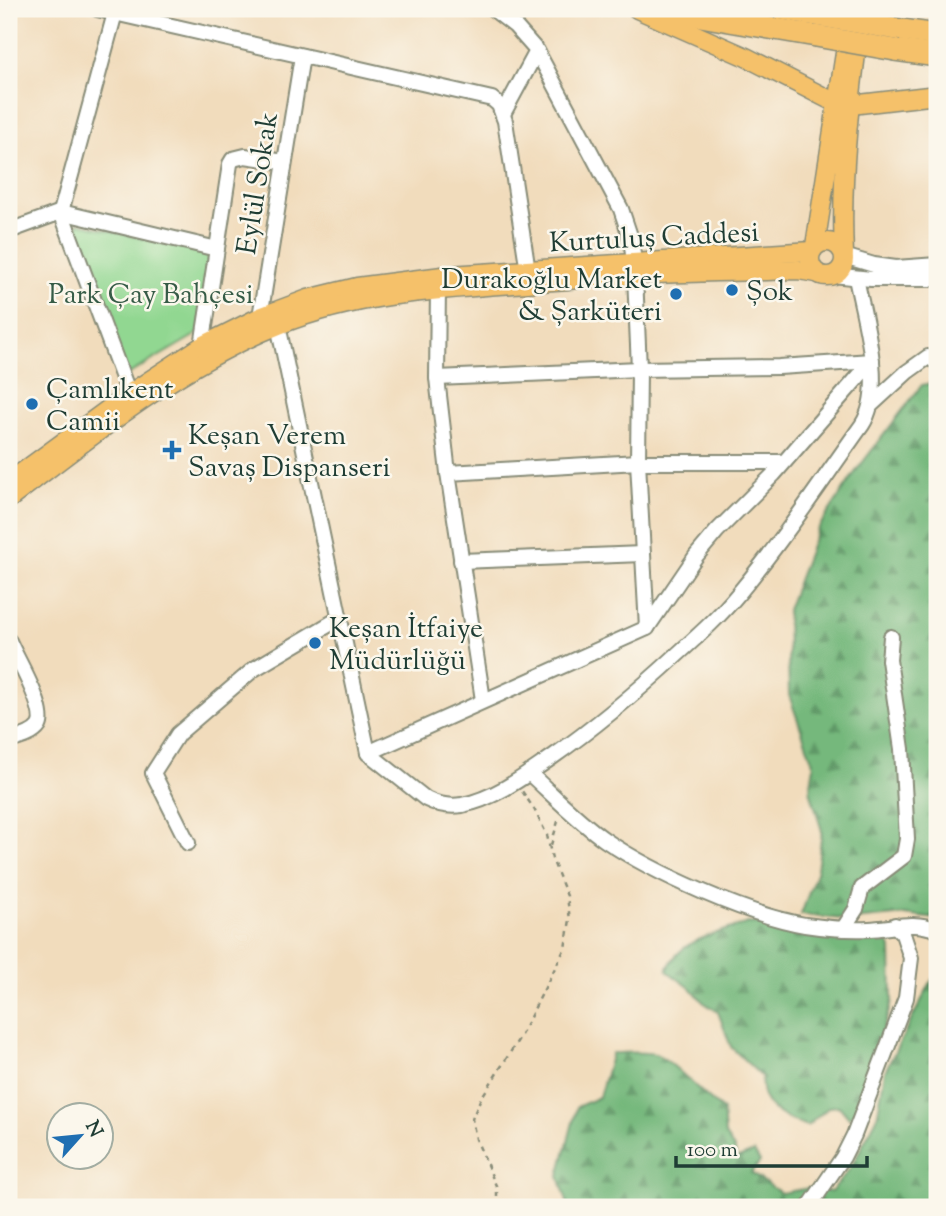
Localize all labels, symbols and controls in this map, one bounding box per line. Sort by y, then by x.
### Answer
street label: Eylül Sokak [228,109,290,257]
street label: Kurtuluş Caddesi [548,214,760,264]
place label: Durakoğlu Market & Şarküteri [441,261,662,333]
place label: Şok [746,273,793,313]
park label: Park Çay Bahçesi [48,276,254,316]
marker: Şok [724,282,740,298]
marker: Durakoğlu Market & Şarküteri [668,286,684,302]
place label: Çamlıkent Camii [46,371,174,443]
marker: Çamlıkent Camii [24,396,40,412]
place label: Keşan Verem Savaş Dispanseri [188,417,390,489]
marker: Keşan Verem Savaş Dispanseri [162,440,182,460]
place label: Keşan İtfaiye Müdürlüğü [329,610,483,682]
marker: Keşan İtfaiye Müdürlüğü [307,635,323,651]
north arrow [46,1100,116,1170]
text: N [77,1117,108,1142]
scale bar [676,1125,867,1169]
text: 100 m [687,1136,738,1166]

